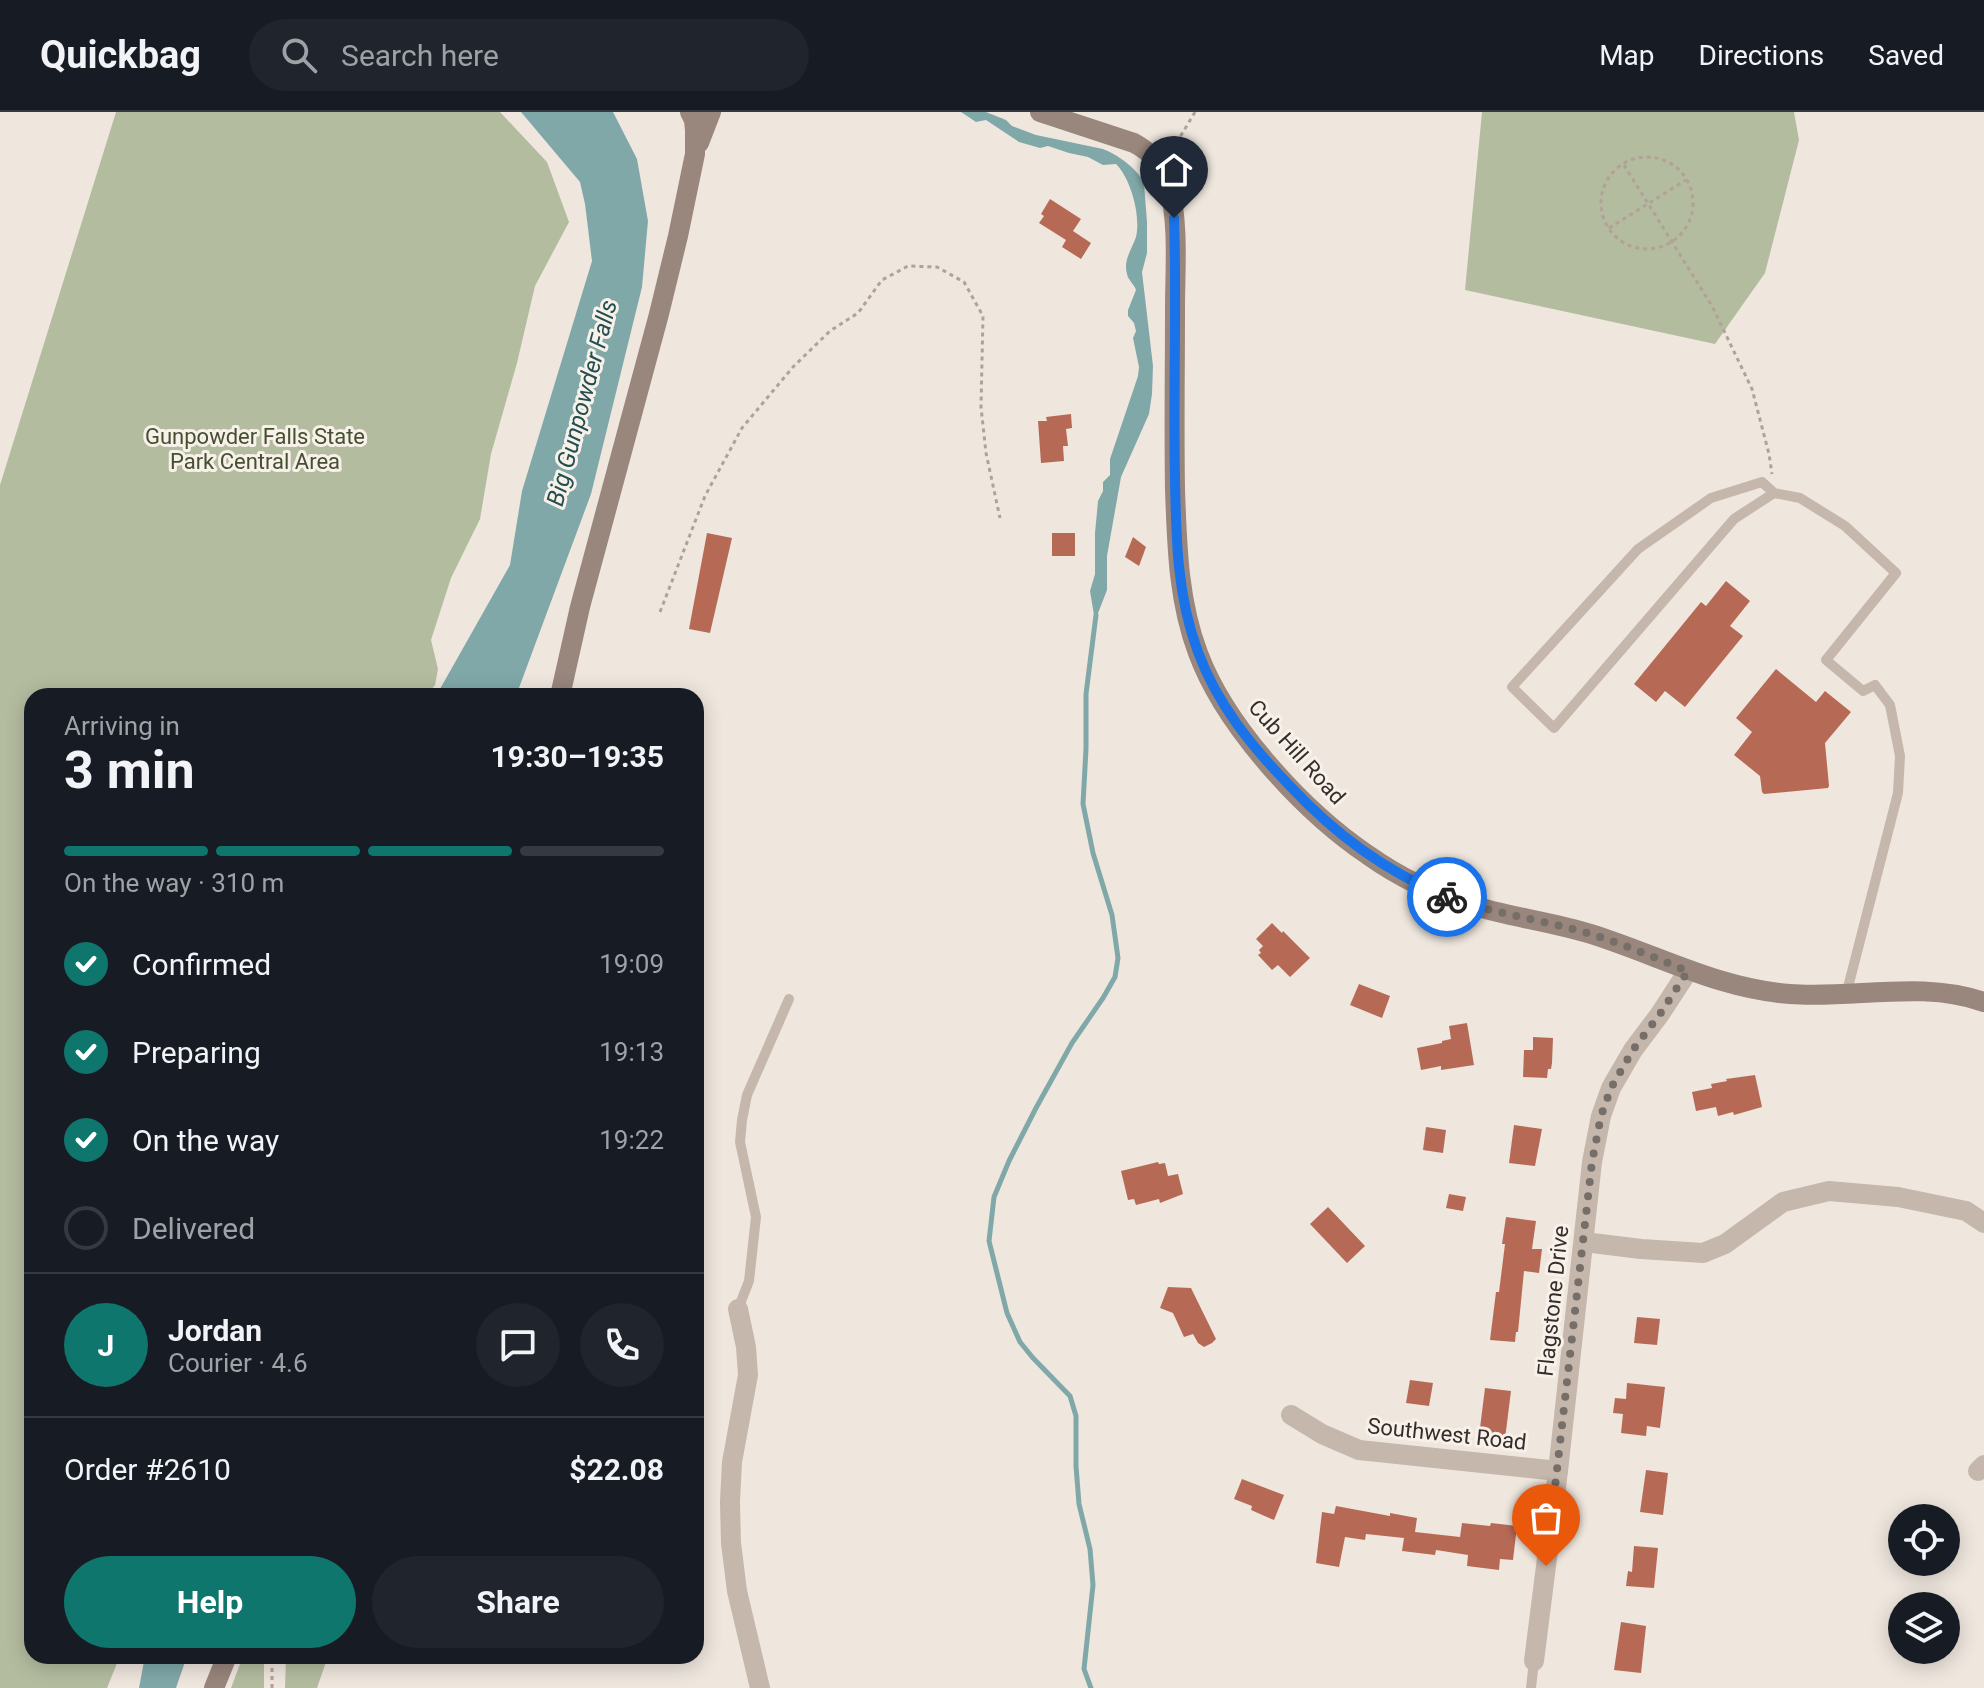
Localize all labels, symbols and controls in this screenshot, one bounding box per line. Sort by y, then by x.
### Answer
search box [249,19,809,91]
text: Quickbag [40,33,201,77]
icon: search [277,33,321,77]
text: Search here [341,38,499,73]
text: Map [1599,39,1655,72]
text: Directions [1699,39,1824,72]
text: Saved [1868,39,1944,72]
pin [1140,136,1208,218]
icon: home [1152,148,1196,192]
water label: Big Gunpowder Falls [541,297,623,509]
park label: Gunpowder Falls State Park Central Area [145,424,365,474]
street label: Cub Hill Road [1244,695,1350,809]
text: Arriving in [64,711,180,741]
text: 19:30–19:35 [490,739,664,774]
text: 3 min [64,740,195,801]
courier [1407,857,1487,937]
text: On the way · 310 m [64,868,284,898]
icon: bike [1425,875,1469,919]
icon: check [64,942,108,986]
text: Confirmed [132,947,271,982]
text: 19:09 [599,949,664,979]
icon: check [64,1030,108,1074]
text: Preparing [132,1035,261,1070]
text: 19:13 [599,1037,664,1067]
icon: check [64,1118,108,1162]
text: On the way [132,1123,279,1158]
text: 19:22 [599,1125,664,1155]
text: Delivered [132,1211,255,1246]
street label: Flagstone Drive [1533,1224,1573,1378]
button: chat [476,1303,560,1387]
button: phone [580,1303,664,1387]
text: Jordan [168,1313,262,1348]
text: J [98,1328,114,1363]
text: Courier · 4.6 [168,1348,308,1378]
street label: Southwest Road [1366,1413,1528,1455]
text: Order #2610 [64,1452,231,1487]
text: $22.08 [569,1452,664,1487]
pin [1512,1484,1580,1566]
icon: bag [1524,1496,1568,1540]
map controls [1888,1504,1960,1664]
button: locate [1888,1504,1960,1576]
button: Help [64,1556,356,1648]
button: Share [372,1556,664,1648]
button: layers [1888,1592,1960,1664]

